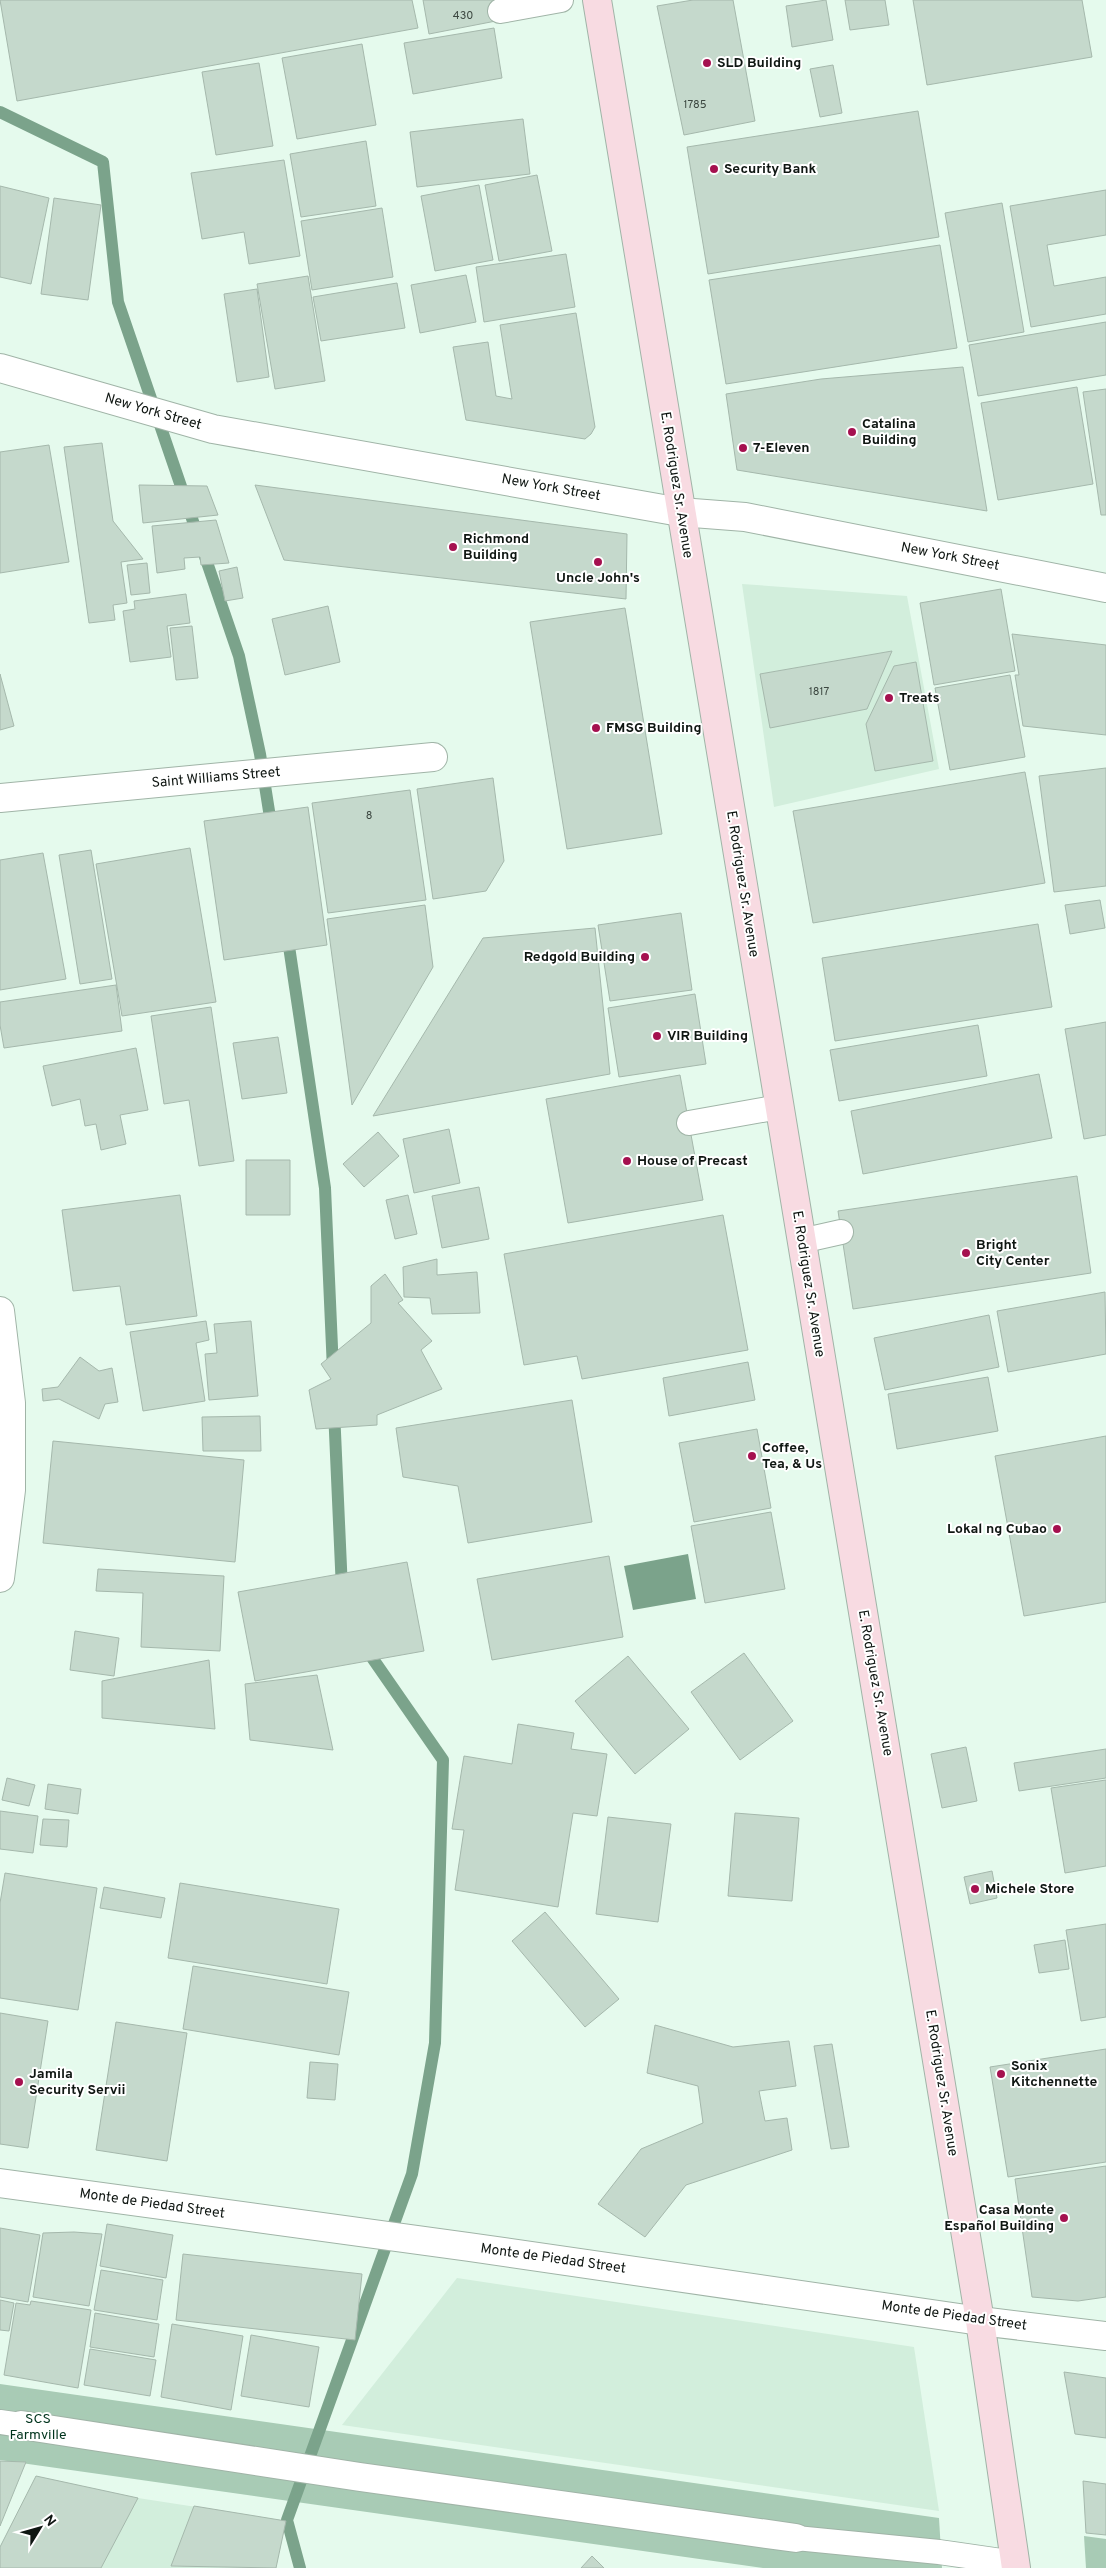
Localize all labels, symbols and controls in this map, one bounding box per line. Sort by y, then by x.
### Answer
house number: 430 [453,9,473,23]
place label: SLD Building [717,55,801,72]
marker: SLD Building [701,57,713,69]
house number: 1785 [683,98,707,112]
place label: Security Bank [724,161,817,178]
marker: Security Bank [708,163,720,175]
street label: New York Street [103,390,203,434]
street label: E. Rodriguez Sr. Avenue [656,410,696,560]
place label: Catalina Building [862,416,916,449]
marker: Catalina Building [846,426,858,438]
place label: 7-Eleven [753,440,810,457]
marker: 7-Eleven [737,442,749,454]
street label: New York Street [500,471,602,505]
place label: Richmond Building [463,531,529,564]
street label: New York Street [899,539,1001,575]
marker: Richmond Building [447,541,459,553]
marker: Uncle John's [592,556,604,568]
place label: Uncle John's [556,570,640,587]
house number: 1817 [809,685,830,699]
place label: Treats [899,690,940,707]
marker: Treats [883,692,895,704]
place label: FMSG Building [606,720,701,737]
marker: FMSG Building [590,722,602,734]
street label: Saint Williams Street [151,764,281,792]
house number: 8 [366,809,372,823]
street label: E. Rodriguez Sr. Avenue [722,809,762,959]
place label: Redgold Building [524,949,635,966]
marker: Redgold Building [639,951,651,963]
place label: VIR Building [667,1028,748,1045]
marker: VIR Building [651,1030,663,1042]
place label: House of Precast [637,1153,748,1170]
marker: House of Precast [621,1155,633,1167]
street label: E. Rodriguez Sr. Avenue [788,1209,828,1359]
place label: Bright City Center [976,1237,1050,1270]
marker: Bright City Center [960,1247,972,1259]
place label: Coffee, Tea, & Us [762,1440,822,1473]
marker: Coffee, Tea, & Us [746,1450,758,1462]
place label: Lokal ng Cubao [947,1521,1047,1538]
marker: Lokal ng Cubao [1051,1523,1063,1535]
street label: E. Rodriguez Sr. Avenue [854,1609,896,1757]
place label: Michele Store [985,1881,1075,1898]
marker: Michele Store [969,1883,981,1895]
street label: E. Rodriguez Sr. Avenue [921,2008,961,2158]
place label: Sonix Kitchennette [1011,2058,1098,2091]
place label: Jamila Security Servii [29,2066,126,2099]
marker: Sonix Kitchennette [995,2068,1007,2080]
marker: Jamila Security Servii [13,2076,25,2088]
street label: Monte de Piedad Street [78,2185,226,2223]
place label: Casa Monte Español Building [944,2202,1054,2235]
marker: Casa Monte Español Building [1058,2212,1070,2224]
street label: Monte de Piedad Street [479,2240,627,2278]
street label: Monte de Piedad Street [880,2297,1028,2335]
park label: SCS Farmville [9,2411,67,2444]
north arrow [15,2503,65,2553]
text: N [39,2512,59,2530]

